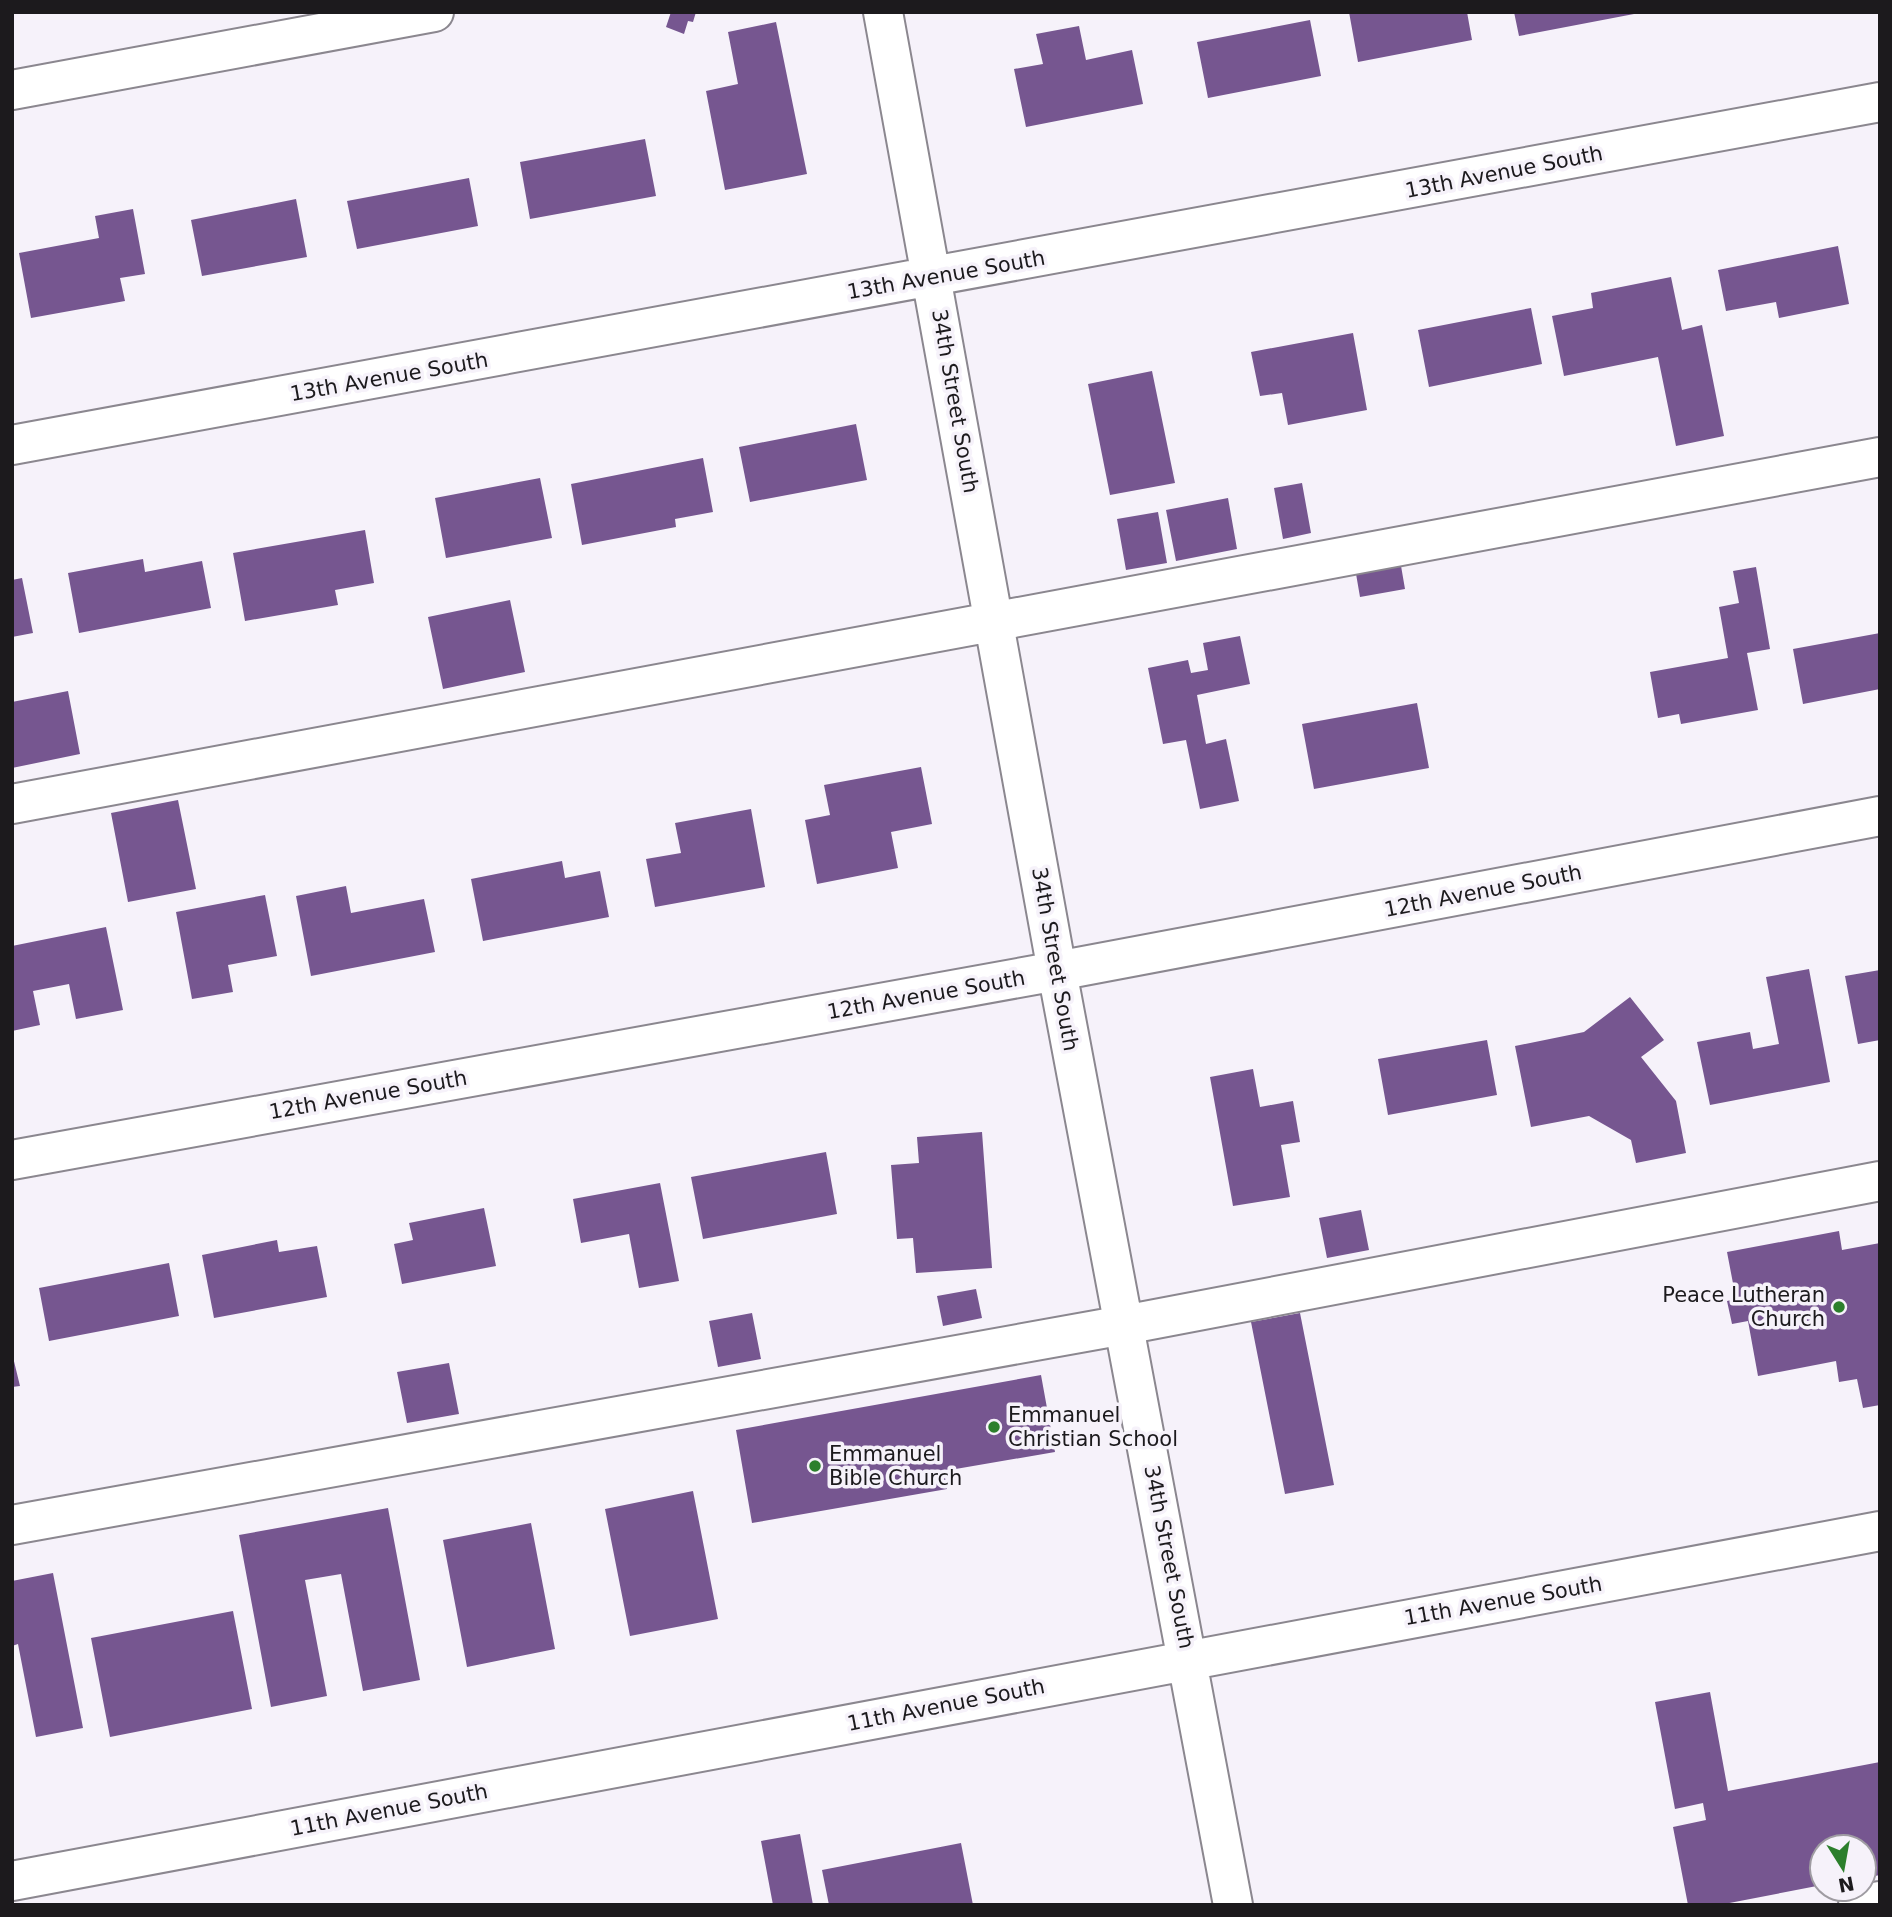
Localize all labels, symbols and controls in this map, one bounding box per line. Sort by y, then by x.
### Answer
street label: 13th Avenue South [1403,141,1605,203]
street label: 13th Avenue South [845,246,1047,304]
street label: 34th Street South [927,307,983,495]
street label: 13th Avenue South [288,348,490,406]
street label: 12th Avenue South [1382,860,1584,922]
street label: 34th Street South [1027,865,1083,1053]
street label: 12th Avenue South [825,966,1027,1024]
street label: 12th Avenue South [267,1066,469,1124]
place label: Peace Lutheran Church [1662,1283,1825,1331]
marker: Peace Lutheran Church [1831,1299,1847,1315]
place label: Emmanuel Christian School [1008,1403,1178,1451]
marker: Emmanuel Christian School [986,1419,1002,1435]
place label: Emmanuel Bible Church [829,1442,962,1490]
marker: Emmanuel Bible Church [807,1458,823,1474]
street label: 34th Street South [1139,1463,1199,1651]
street label: 11th Avenue South [1402,1572,1604,1630]
street label: 11th Avenue South [845,1674,1047,1736]
street label: 11th Avenue South [288,1779,490,1841]
north arrow [1808,1833,1878,1903]
text: N [1836,1872,1856,1897]

